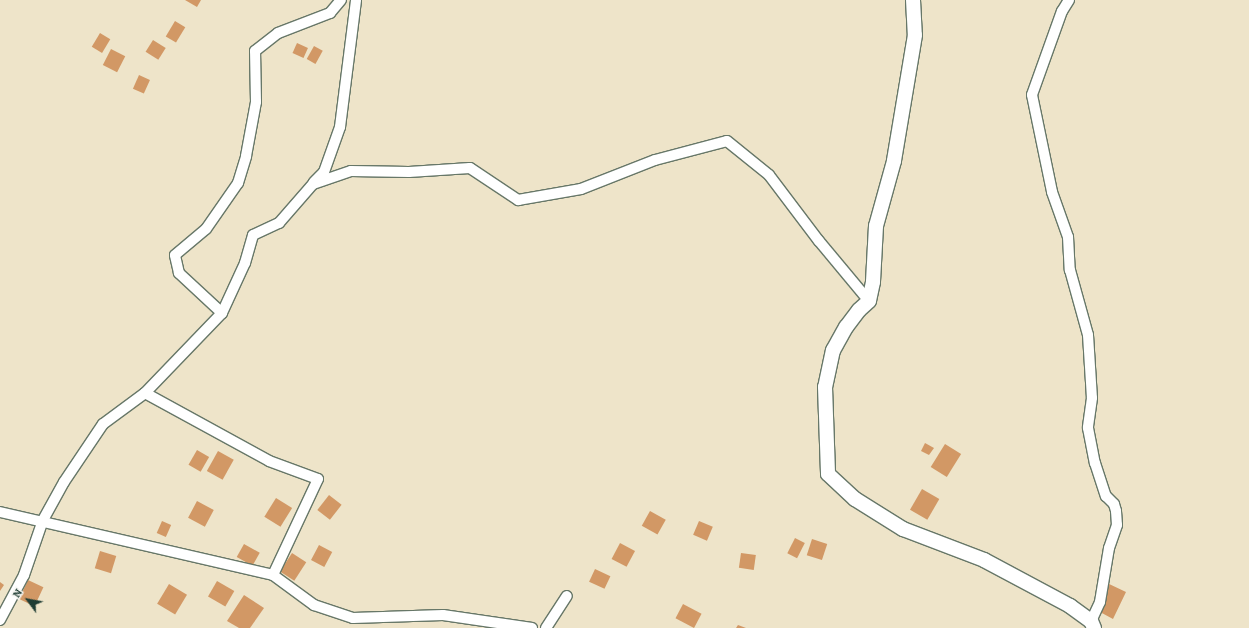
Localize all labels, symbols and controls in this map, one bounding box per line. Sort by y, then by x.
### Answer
north arrow [8,580,48,620]
text: N [9,586,26,601]

